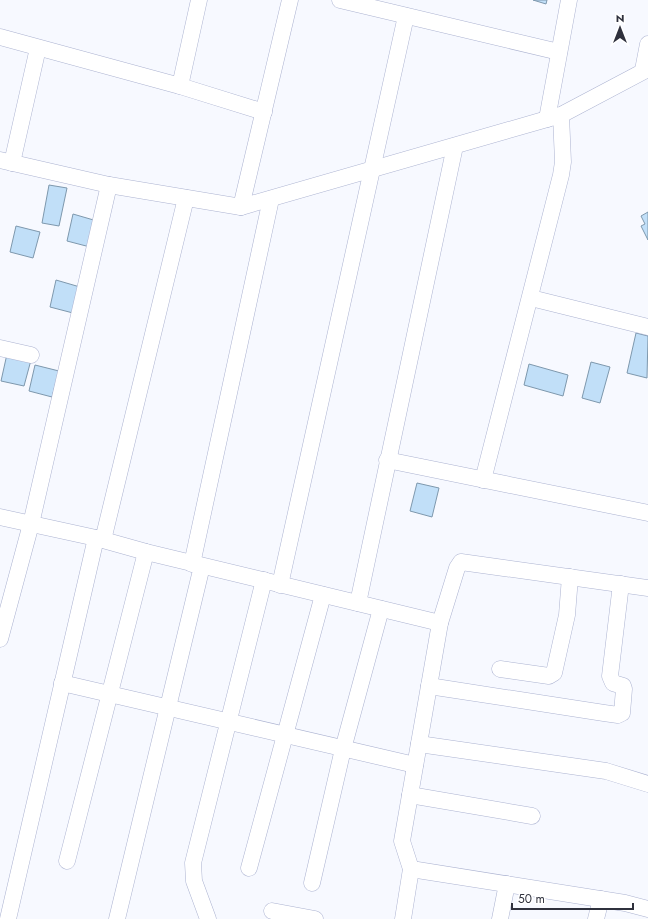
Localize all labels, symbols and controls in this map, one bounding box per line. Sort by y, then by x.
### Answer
north arrow [600,8,640,48]
text: N [616,10,624,26]
scale bar [512,885,633,911]
text: 50 m [518,890,545,908]

